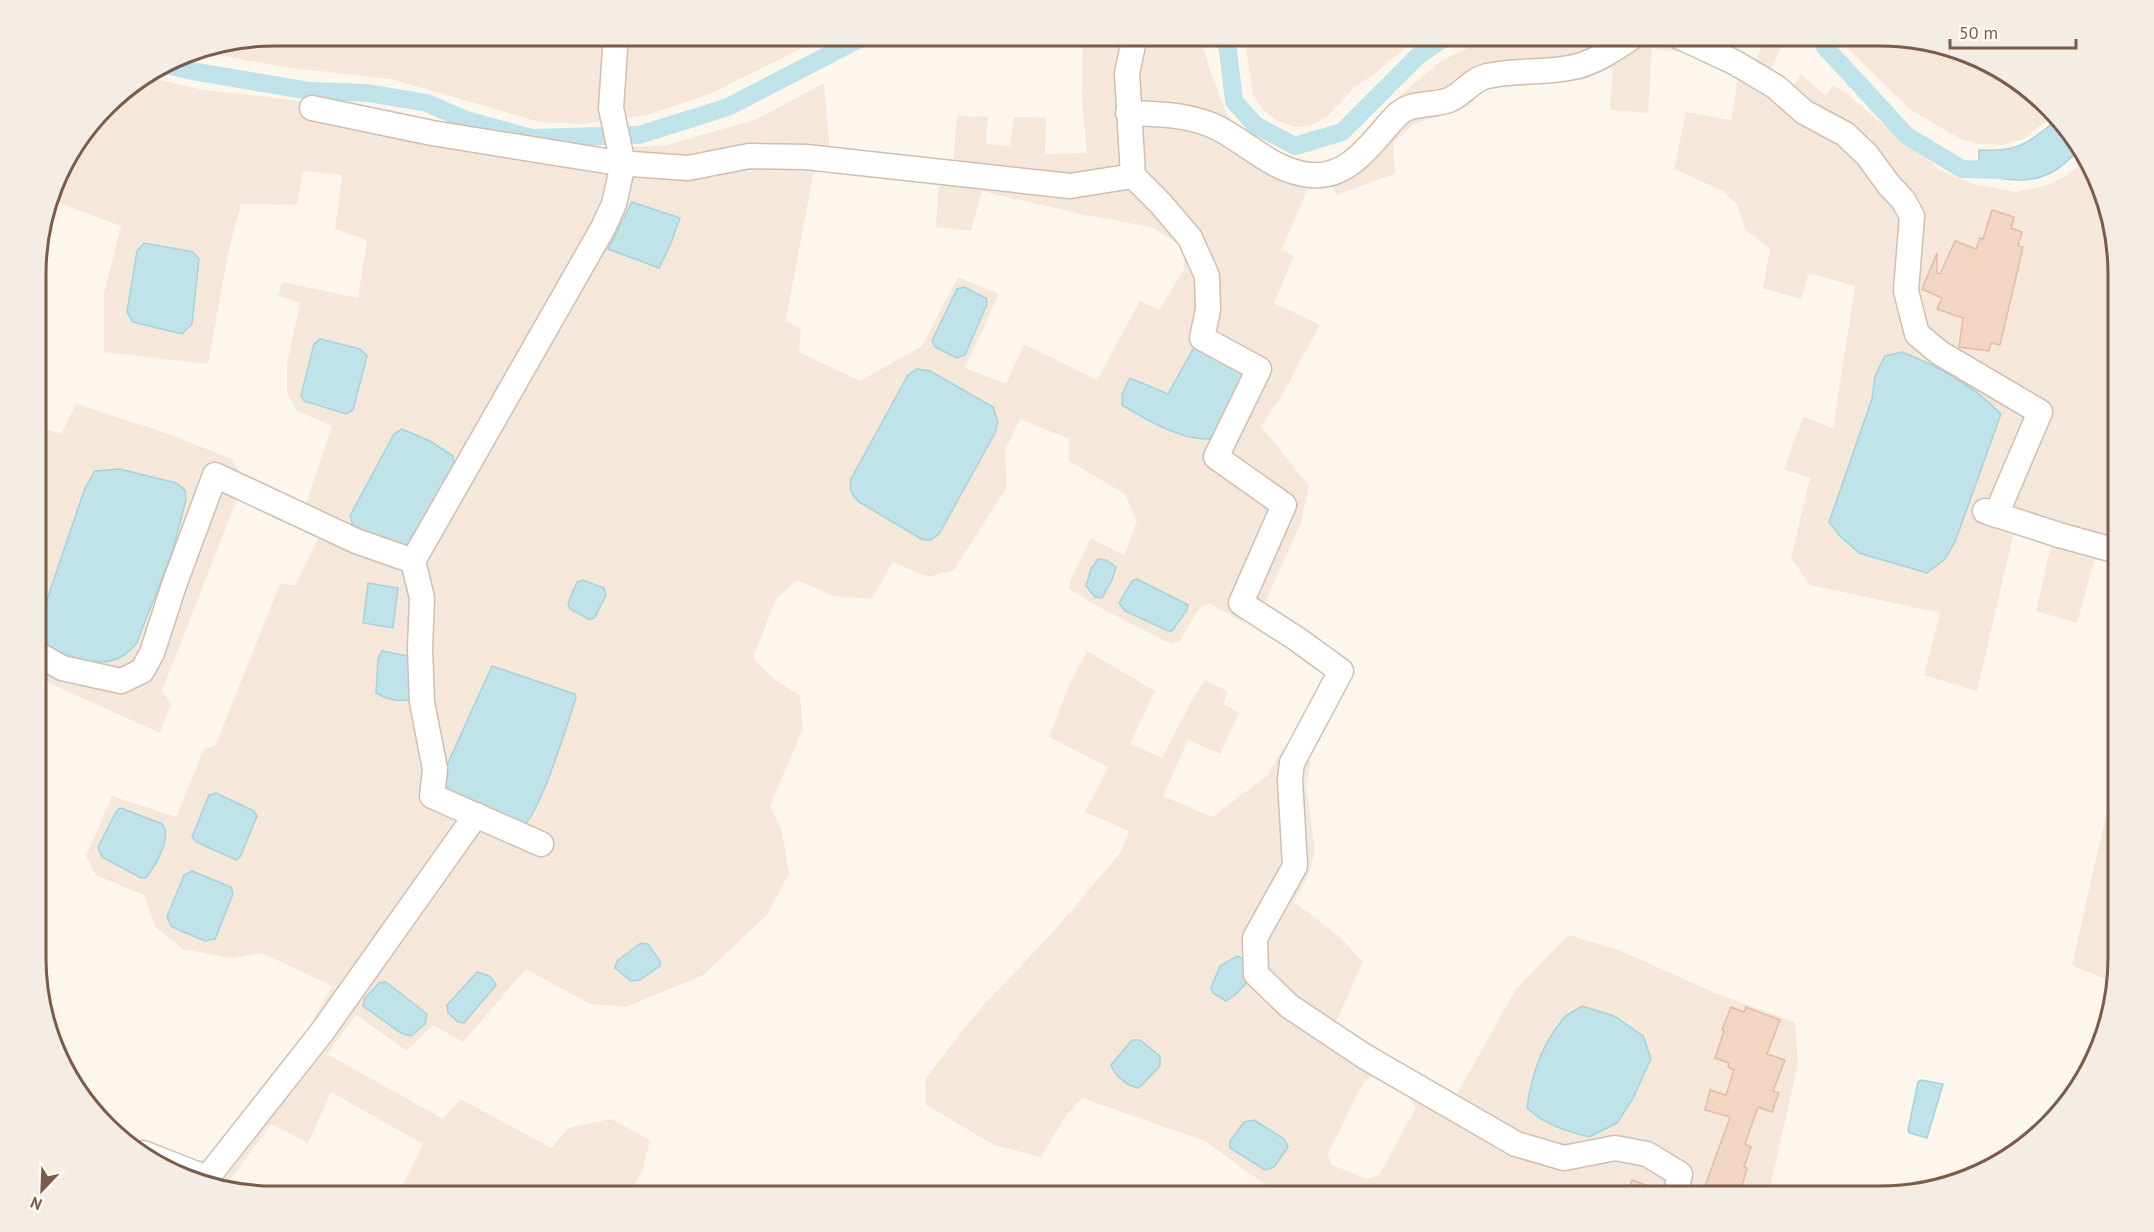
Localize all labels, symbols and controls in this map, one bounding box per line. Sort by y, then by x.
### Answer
scale bar [1950,12,2076,50]
text: 50 m [1959,21,1998,44]
north arrow [12,1160,72,1220]
text: N [27,1193,45,1215]

